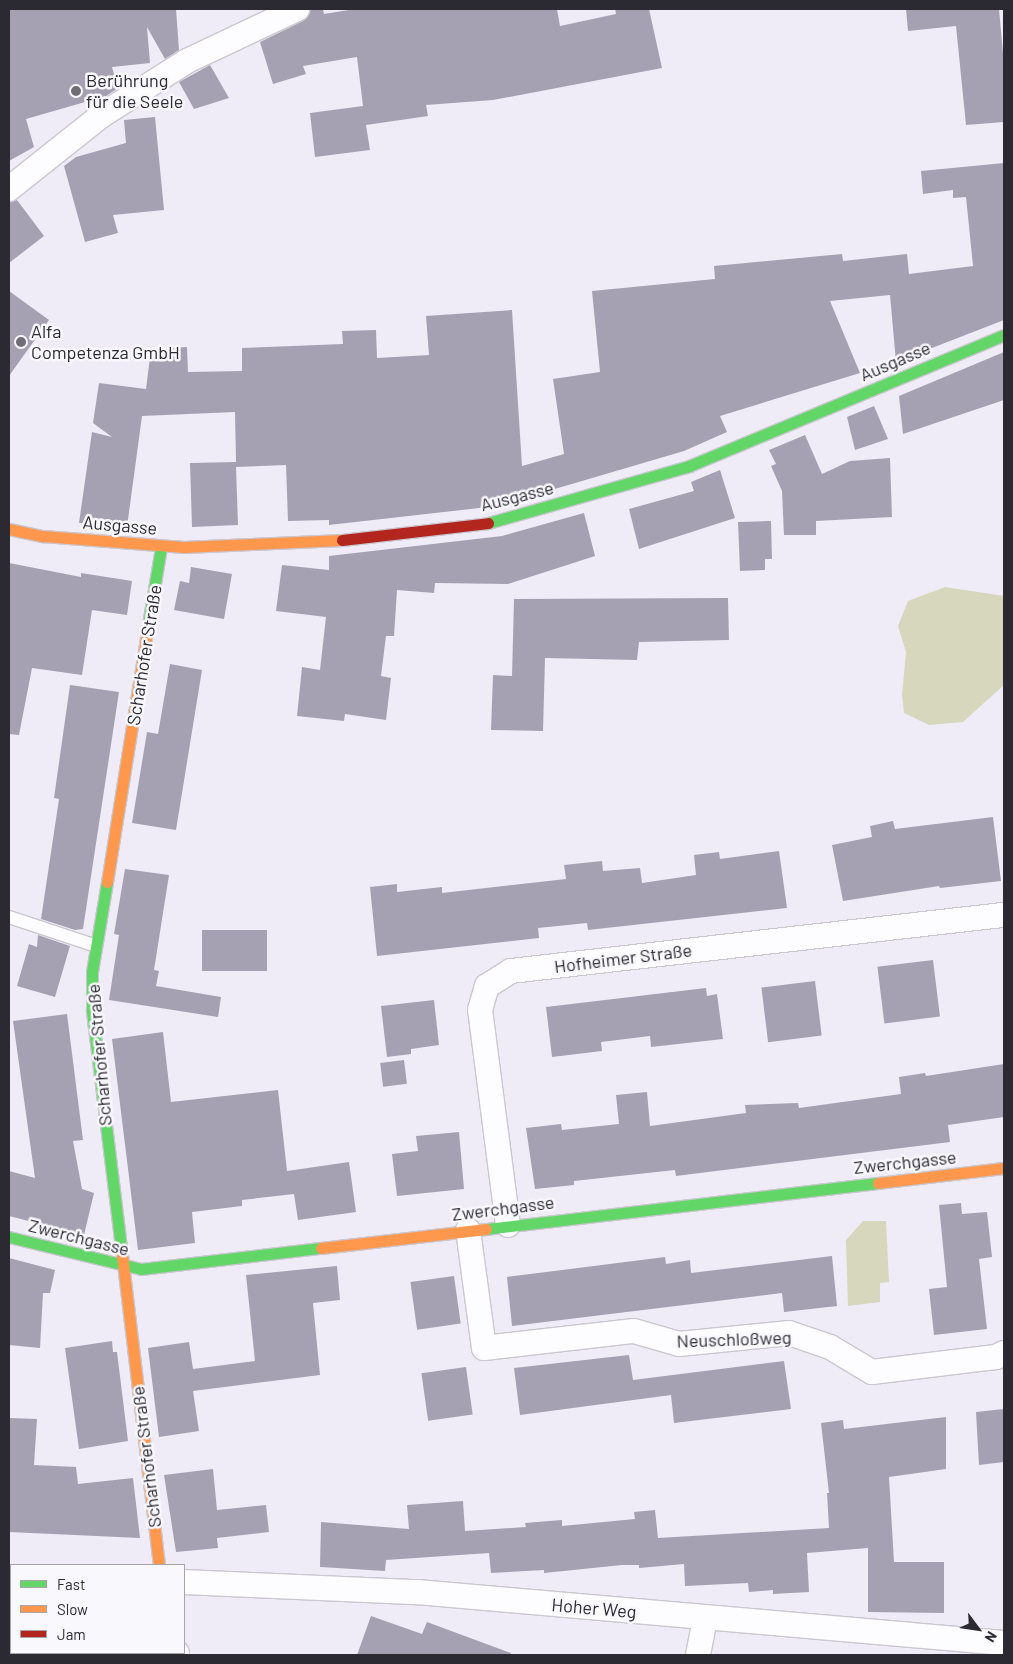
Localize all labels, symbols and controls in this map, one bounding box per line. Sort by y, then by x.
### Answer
place label: Berührung für die Seele [86,70,183,112]
marker: Berührung für die Seele [70,85,82,97]
place label: Alfa Competenza GmbH [31,321,180,364]
marker: Alfa Competenza GmbH [15,336,27,348]
street label: Ausgasse [856,336,934,386]
street label: Ausgasse [478,476,556,516]
street label: Ausgasse [82,511,158,539]
street label: Scharhofer Straße [122,583,166,727]
street label: Hofheimer Straße [553,939,693,977]
street label: Scharhofer Straße [82,983,116,1127]
street label: Zwerchgasse [853,1146,957,1178]
street label: Zwerchgasse [450,1191,556,1225]
street label: Zwerchgasse [26,1214,132,1260]
street label: Neuschloßweg [676,1326,792,1352]
street label: Scharhofer Straße [127,1385,165,1529]
legend [10,1564,185,1654]
text: Fast [57,1575,85,1593]
street label: Hoher Weg [551,1594,637,1622]
text: Slow [57,1600,88,1618]
north arrow [953,1604,1003,1654]
text: Jam [57,1625,86,1643]
text: N [982,1629,1001,1645]

